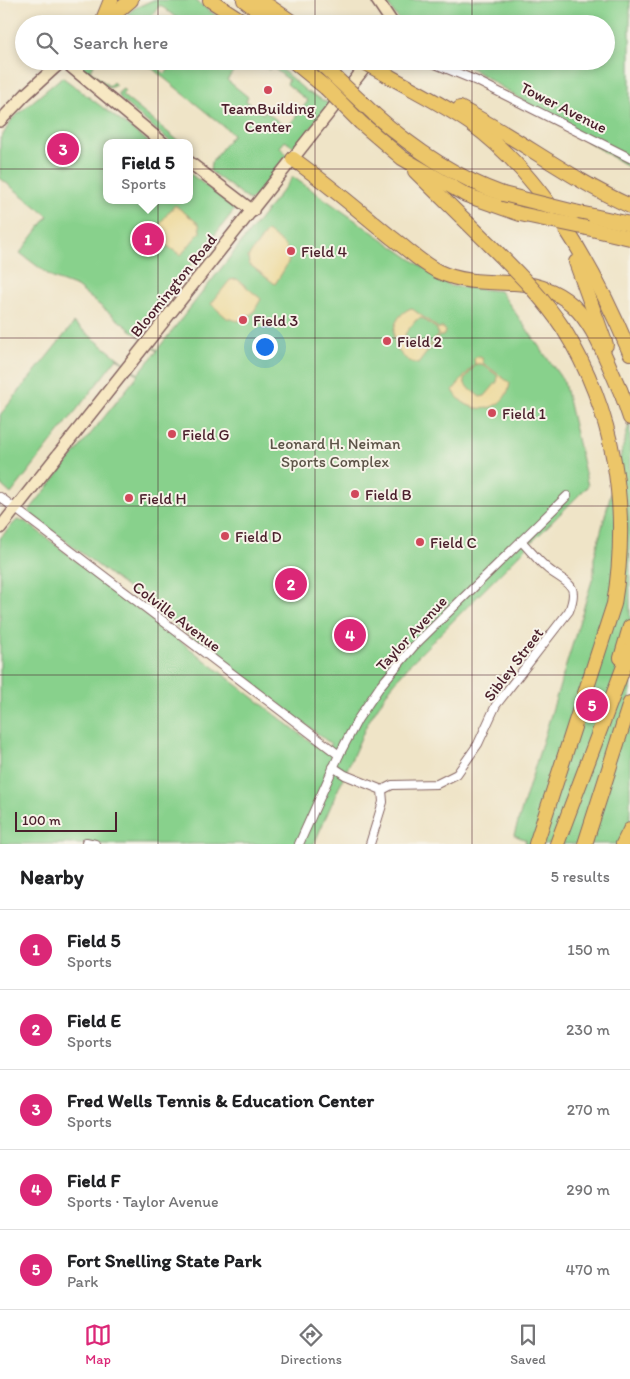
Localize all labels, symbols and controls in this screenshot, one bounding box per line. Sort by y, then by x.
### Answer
search box [15,15,615,70]
icon: search [33,29,61,57]
text: Search here [73,31,168,54]
street label: Tower Avenue [517,78,610,137]
marker: TeamBuilding Center [262,84,274,96]
place label: TeamBuilding Center [221,99,316,136]
pin: 3 [47,130,79,168]
popup [103,139,193,204]
text: Field 5 [121,151,175,174]
text: Sports [121,174,166,193]
pin: 1 [132,220,164,258]
street label: Bloomington Road [126,230,221,341]
place label: Field 4 [301,242,348,261]
marker: Field 4 [285,245,297,257]
place label: Field 3 [253,311,299,330]
marker: Field 3 [237,314,249,326]
place label: Field 2 [397,332,443,351]
your location [252,334,278,360]
marker: Field 2 [381,335,393,347]
place label: Field 1 [502,404,547,423]
marker: Field 1 [486,407,498,419]
place label: Field G [182,425,230,444]
marker: Field G [166,428,178,440]
park label: Leonard H. Neiman Sports Complex [270,434,401,471]
place label: Field B [365,485,412,504]
marker: Field B [349,488,361,500]
place label: Field H [139,489,187,508]
marker: Field H [123,492,135,504]
place label: Field D [235,527,282,546]
marker: Field D [219,530,231,542]
place label: Field C [430,533,477,552]
marker: Field C [414,536,426,548]
pin: 2 [275,565,307,603]
street label: Colville Avenue [129,577,225,656]
street label: Taylor Avenue [372,592,451,675]
pin: 4 [334,616,366,654]
street label: Sibley Street [480,624,547,705]
pin: 5 [576,686,608,724]
scale bar [15,809,118,832]
text: 100 m [22,812,61,829]
text: Nearby [20,864,84,889]
text: 5 results [550,867,610,886]
text: Field 5 [67,929,120,952]
text: 1 [32,940,40,959]
text: 150 m [567,940,610,959]
text: Sports [67,952,112,971]
text: Field E [67,1009,121,1032]
text: 2 [32,1020,40,1039]
text: 230 m [566,1020,610,1039]
text: Sports [67,1032,112,1051]
text: Fred Wells Tennis & Education Center [67,1089,374,1112]
text: 3 [32,1100,40,1119]
text: 270 m [567,1100,610,1119]
text: Sports [67,1112,112,1131]
text: Field F [67,1169,120,1192]
text: 4 [31,1180,41,1199]
text: 290 m [566,1180,610,1199]
text: Sports · Taylor Avenue [67,1192,219,1211]
text: Fort Snelling State Park [67,1249,262,1272]
text: 5 [32,1260,40,1279]
text: 470 m [566,1260,610,1279]
text: Park [67,1272,98,1291]
tab: Map [84,1321,112,1368]
tab: Directions [280,1321,342,1368]
tab: Saved [510,1321,546,1368]

